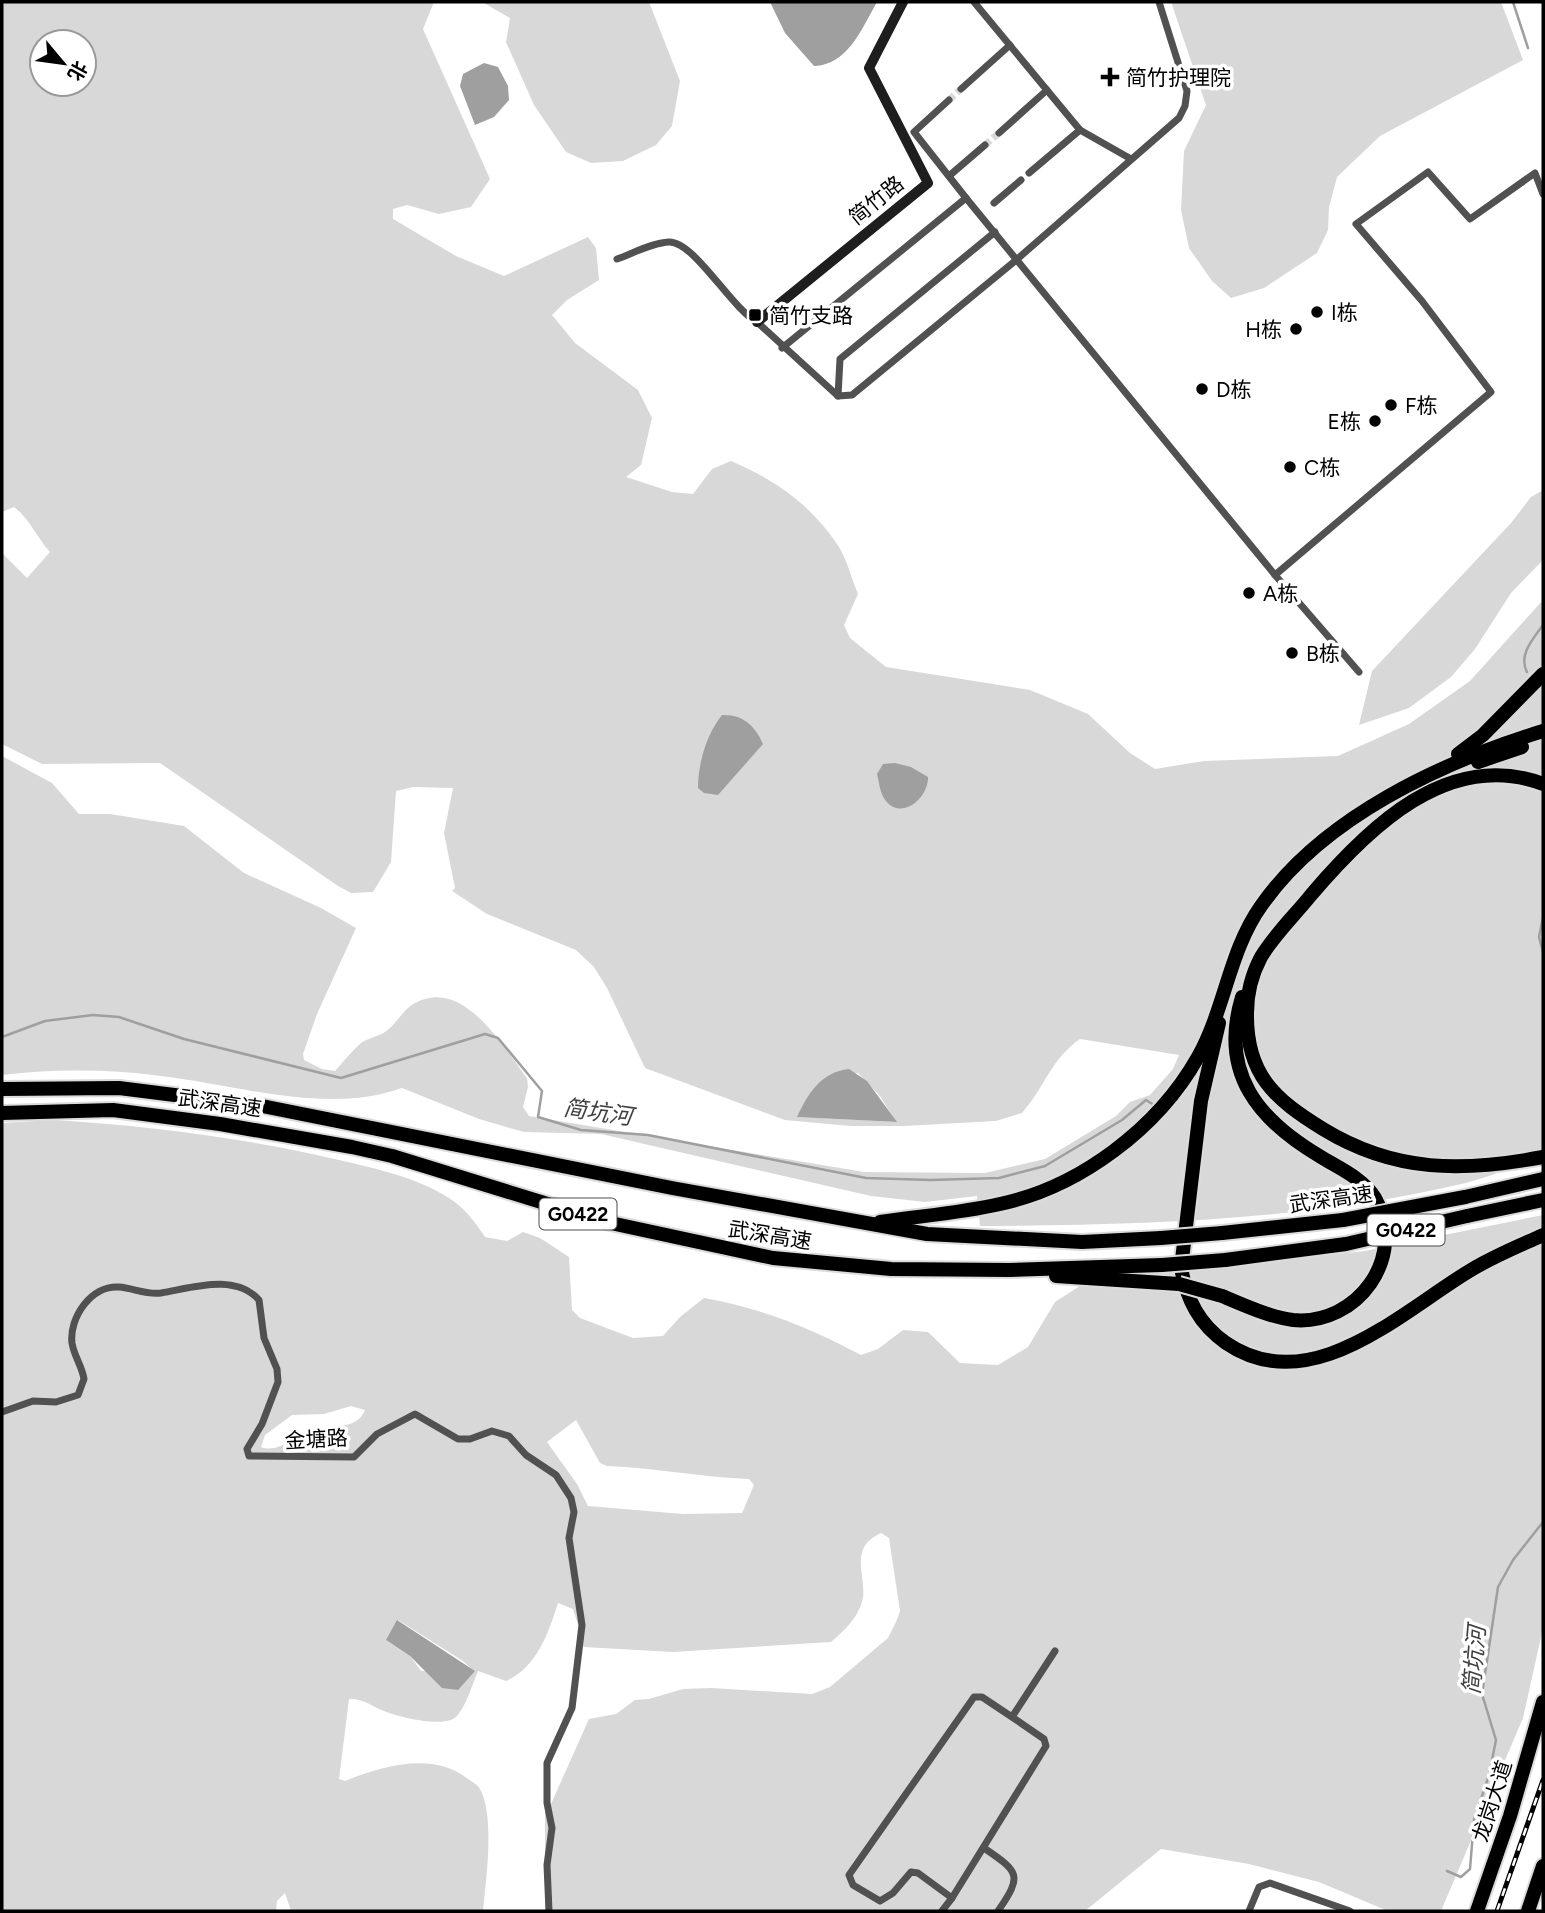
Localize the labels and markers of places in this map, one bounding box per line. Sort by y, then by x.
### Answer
place label: 简竹护理院 [1126,65,1231,90]
marker: 简竹护理院 [1100,67,1120,87]
place label: I栋 [1331,300,1358,325]
place label: 简竹支路 [769,303,853,328]
marker: I栋 [1309,304,1325,320]
marker: 简竹支路 [747,307,763,323]
place label: H栋 [1245,317,1282,342]
marker: H栋 [1288,321,1304,337]
place label: D栋 [1216,377,1251,402]
marker: D栋 [1194,381,1210,397]
place label: F栋 [1405,393,1437,418]
marker: F栋 [1383,397,1399,413]
place label: E栋 [1328,409,1361,434]
marker: E栋 [1367,413,1383,429]
place label: C栋 [1304,455,1340,480]
marker: C栋 [1282,459,1298,475]
place label: A栋 [1263,581,1298,606]
marker: A栋 [1241,585,1257,601]
place label: B栋 [1306,641,1340,666]
marker: B栋 [1284,645,1300,661]

